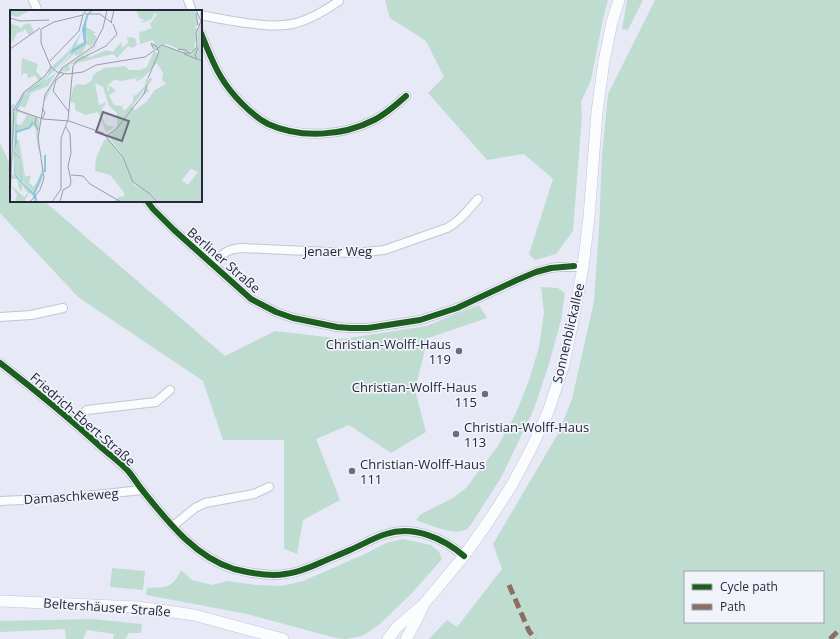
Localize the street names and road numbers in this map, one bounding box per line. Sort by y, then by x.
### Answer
street label: Berliner Straße [184,223,264,297]
street label: Jenaer Weg [302,242,372,260]
street label: Sonnenblickallee [548,281,588,385]
street label: Friedrich-Ebert-Straße [27,368,139,470]
street label: Damaschkeweg [23,484,119,508]
street label: Beltershäuser Straße [43,594,171,620]

